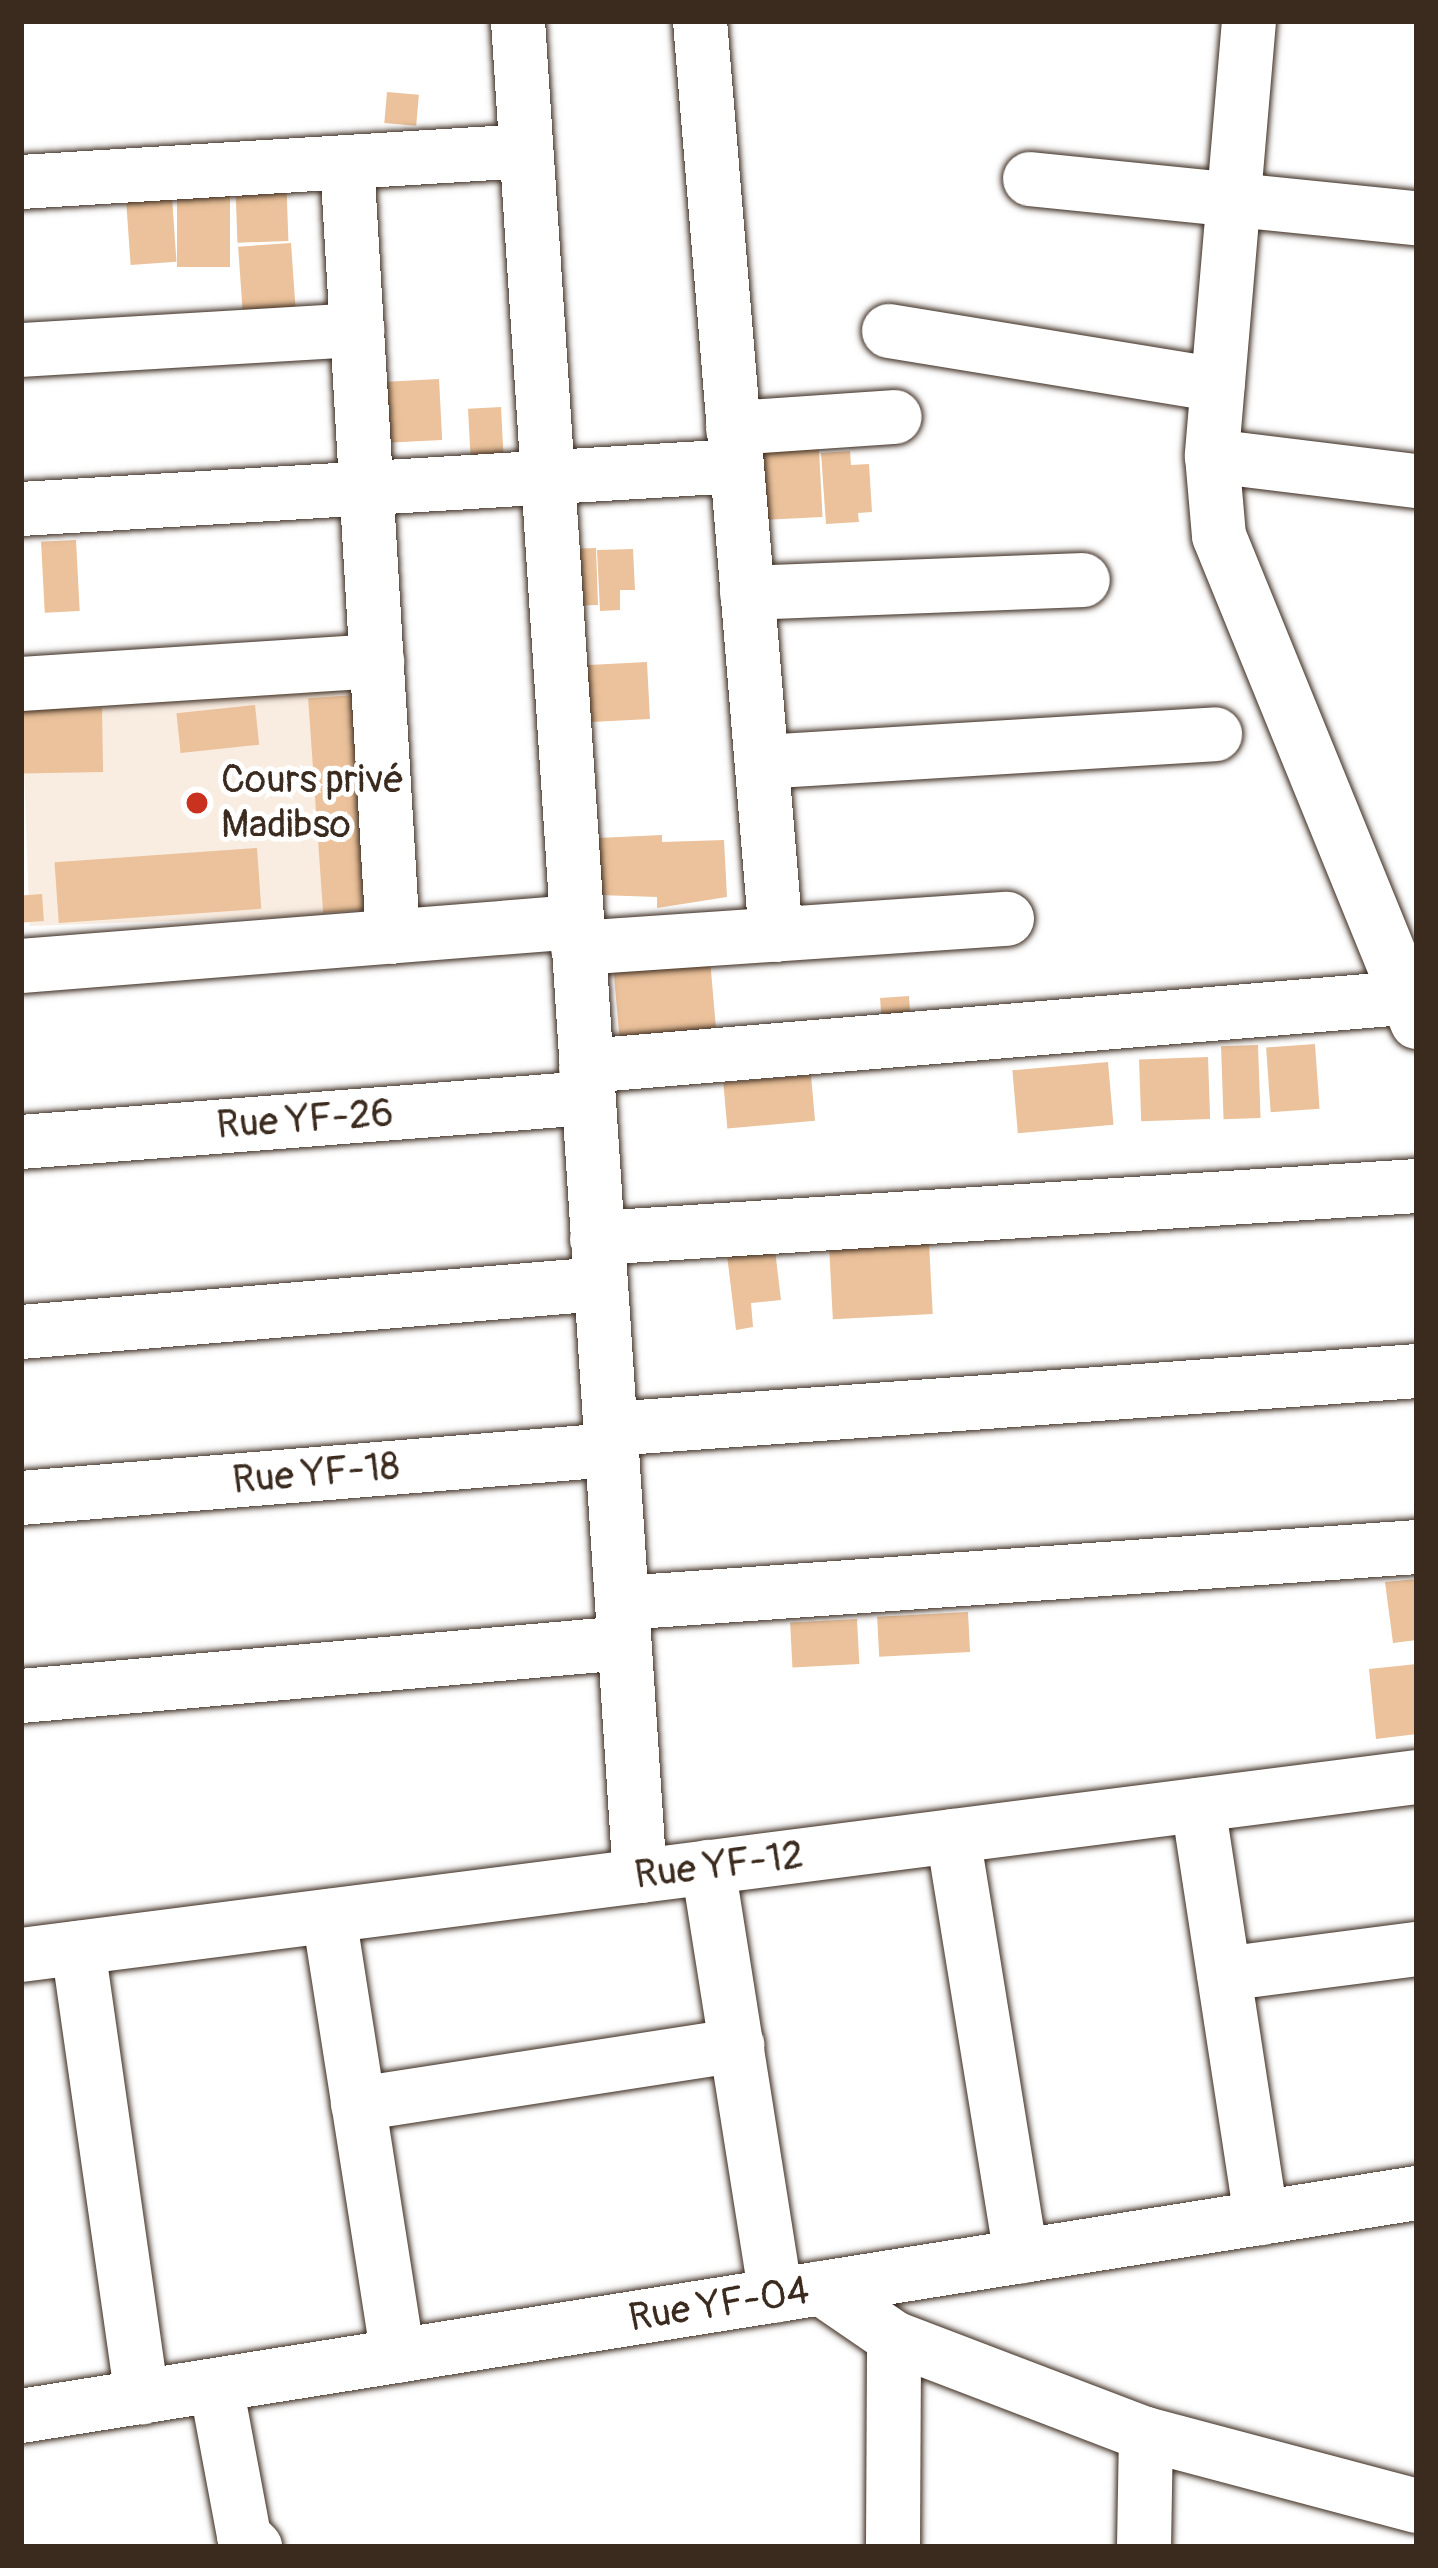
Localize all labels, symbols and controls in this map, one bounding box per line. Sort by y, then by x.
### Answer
place label: Cours privé Madibso [221,758,404,849]
marker: Cours privé Madibso [184,790,210,816]
street label: Rue YF-26 [215,1090,395,1150]
street label: Rue YF-18 [231,1443,401,1505]
street label: Rue YF-12 [632,1832,806,1900]
street label: Rue YF-04 [626,2268,812,2342]

